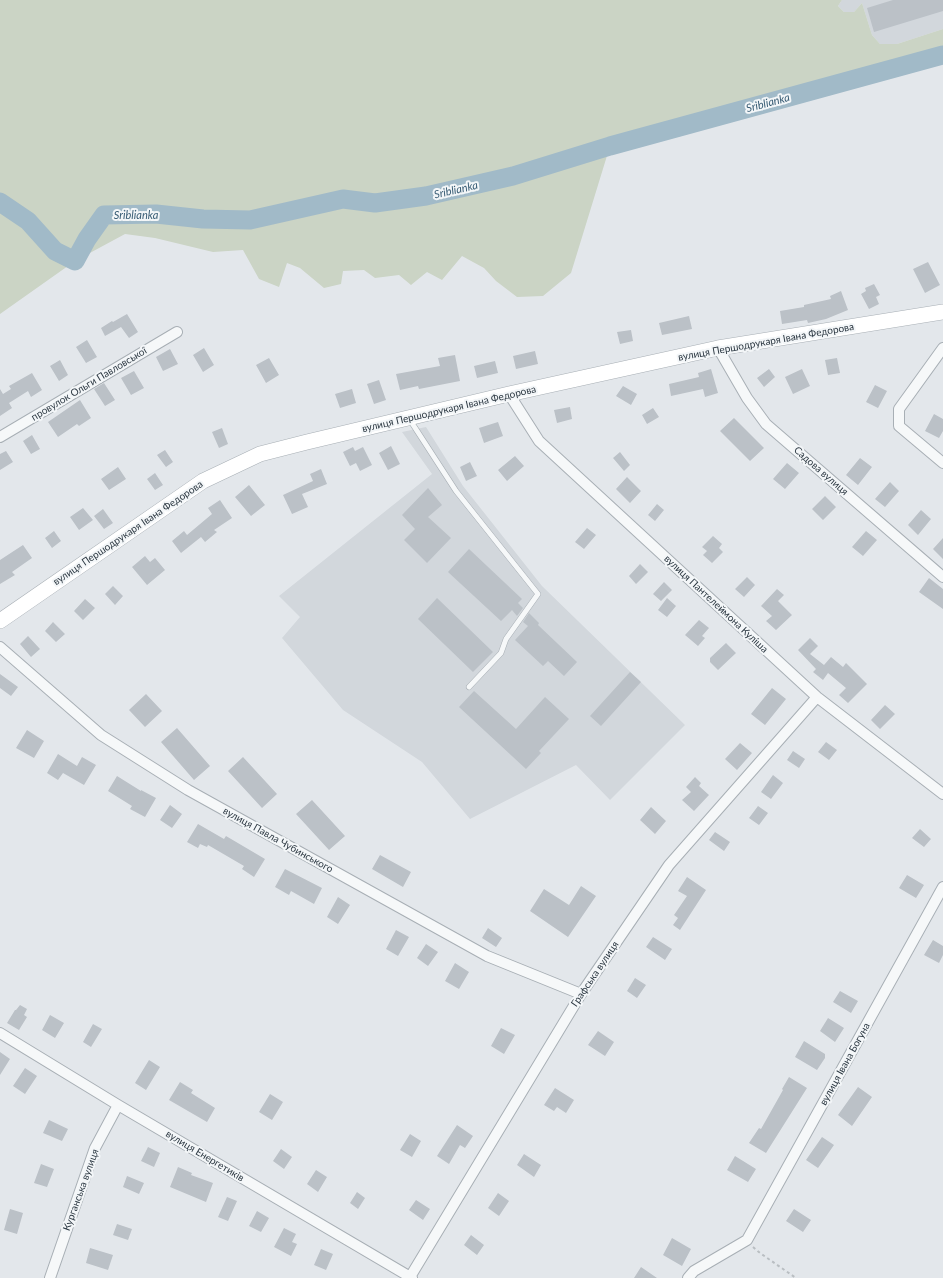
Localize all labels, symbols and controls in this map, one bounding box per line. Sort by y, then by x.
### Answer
water label: Sriblianka [745,91,791,115]
water label: Sriblianka [433,179,479,201]
water label: Sriblianka [114,208,158,222]
street label: вулиця Першодрукаря Івана Федорова [677,321,855,363]
street label: провулок Ольги Павловської [29,345,149,423]
street label: вулиця Першодрукаря Івана Федорова [361,383,537,435]
street label: Садова вулиця [791,444,851,498]
street label: вулиця Першодрукаря Івана Федорова [51,478,205,588]
street label: вулиця Пантелеймона Куліша [662,553,770,655]
street label: вулиця Павла Чубинського [221,805,335,875]
street label: Графська вулиця [569,939,621,1009]
street label: вулиця Івана Богуна [817,1021,873,1107]
street label: вулиця Енергетиків [164,1128,246,1184]
street label: Курганська вулиця [61,1148,101,1232]

